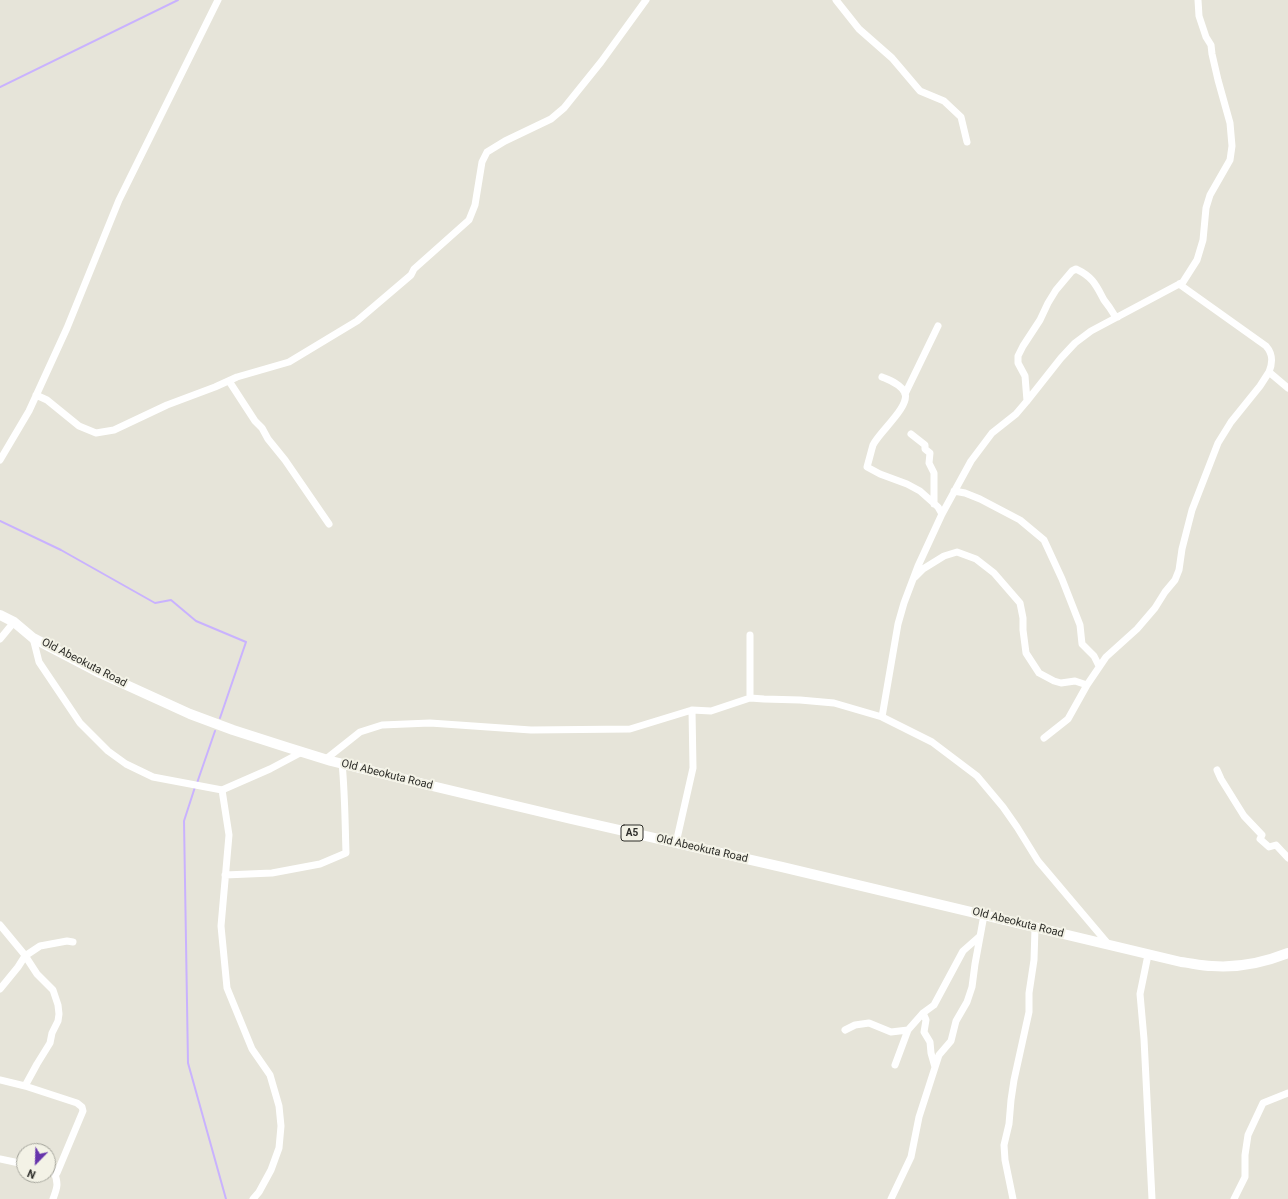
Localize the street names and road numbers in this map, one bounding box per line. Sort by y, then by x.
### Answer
street label: Old Abeokuta Road [39,636,129,690]
street label: Old Abeokuta Road [340,757,434,793]
road number: A5 [621,825,643,841]
street label: Old Abeokuta Road [655,832,749,866]
street label: Old Abeokuta Road [971,905,1065,941]

